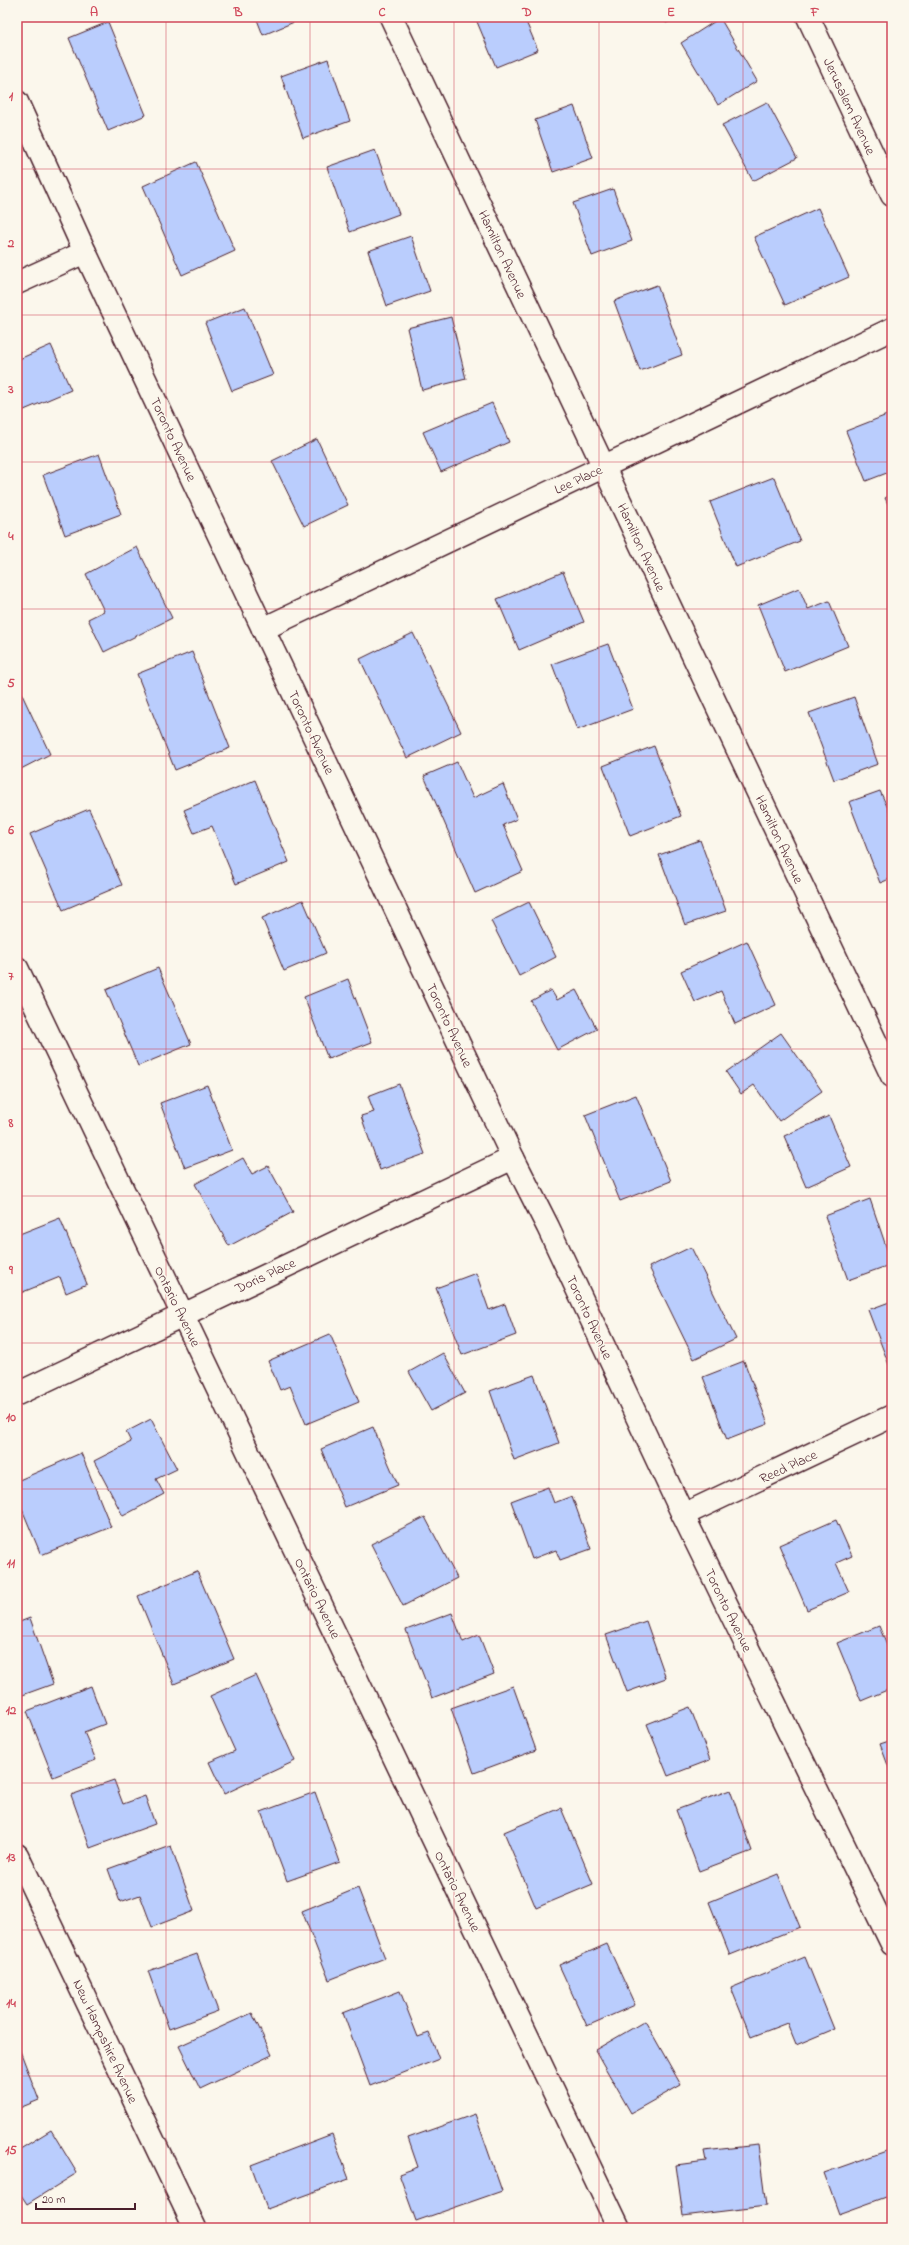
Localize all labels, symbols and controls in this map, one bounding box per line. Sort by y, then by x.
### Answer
text: A [90,3,98,22]
text: B [233,3,243,22]
text: C [378,3,386,22]
text: D [521,3,532,22]
text: E [667,3,675,22]
text: F [810,3,820,22]
street label: Jerusalem Avenue [817,55,881,159]
text: 1 [9,87,14,106]
street label: Hamilton Avenue [472,207,532,303]
text: 2 [7,234,15,253]
text: 3 [7,380,14,399]
street label: Toronto Avenue [144,394,202,486]
street label: Lee Place [551,460,607,501]
street label: Hamilton Avenue [611,500,671,596]
text: 4 [7,527,14,546]
text: 5 [7,674,15,693]
street label: Toronto Avenue [282,687,340,779]
street label: Hamilton Avenue [749,792,809,888]
text: 6 [7,821,14,840]
text: 7 [8,967,14,986]
street label: Toronto Avenue [420,980,478,1072]
text: 8 [8,1114,14,1133]
street label: Doris Place [231,1253,300,1300]
text: 9 [8,1261,14,1280]
street label: Ontario Avenue [148,1263,206,1351]
street label: Toronto Avenue [560,1272,618,1364]
text: 10 [6,1408,16,1427]
street label: Reed Place [756,1445,822,1490]
text: 11 [7,1554,16,1573]
street label: Ontario Avenue [288,1555,346,1643]
street label: Toronto Avenue [698,1565,757,1657]
text: 12 [6,1701,17,1720]
text: 13 [6,1848,16,1867]
street label: Ontario Avenue [428,1848,486,1936]
street label: New Hampshire Avenue [67,1976,143,2108]
text: 14 [6,1994,16,2013]
text: 15 [5,2141,17,2160]
scale bar [36,2185,135,2211]
text: 20 m [42,2191,65,2209]

